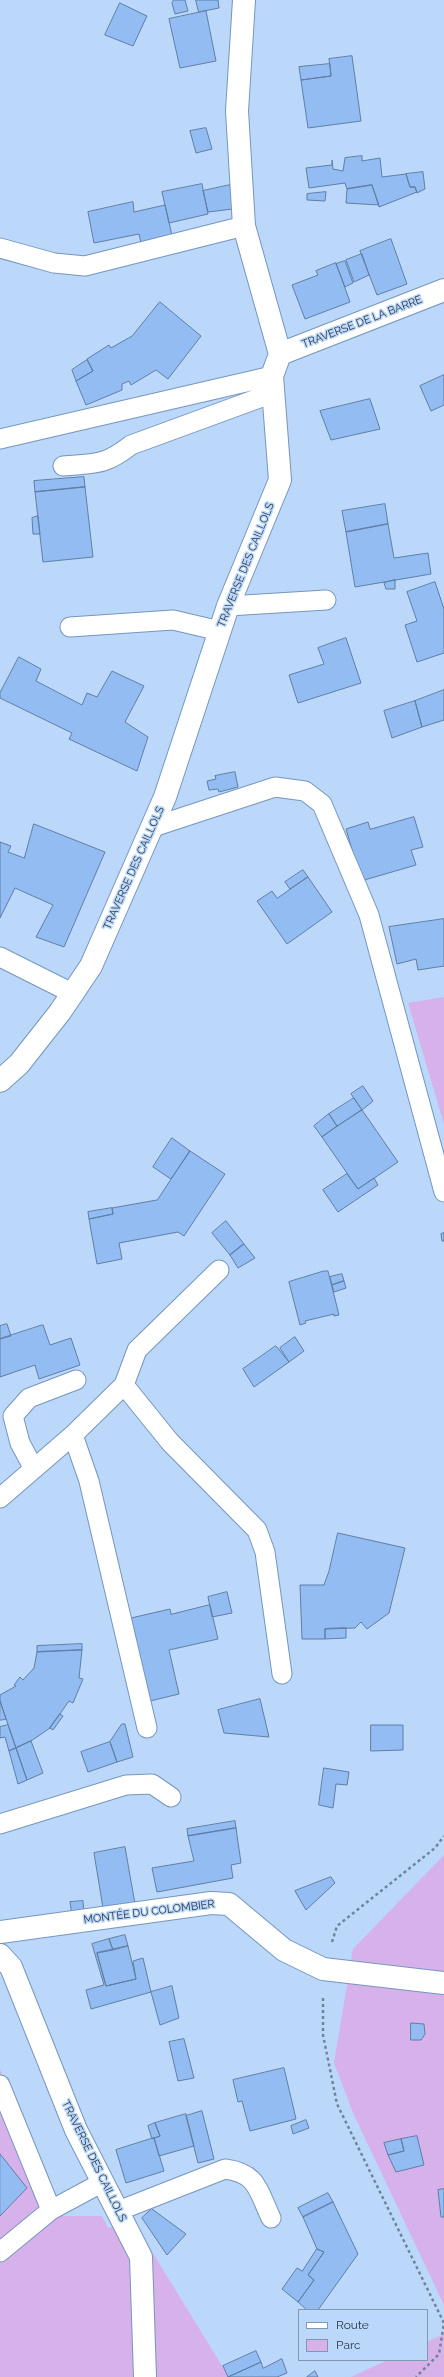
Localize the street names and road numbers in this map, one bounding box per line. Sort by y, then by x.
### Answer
street label: TRAVERSE DE LA BARRE [300,293,424,351]
street label: TRAVERSE DES CAILLOLS [215,501,277,629]
street label: TRAVERSE DES CAILLOLS [101,804,167,932]
street label: MONTÉE DU COLOMBIER [83,1897,215,1927]
street label: TRAVERSE DES CAILLOLS [59,2098,129,2224]

